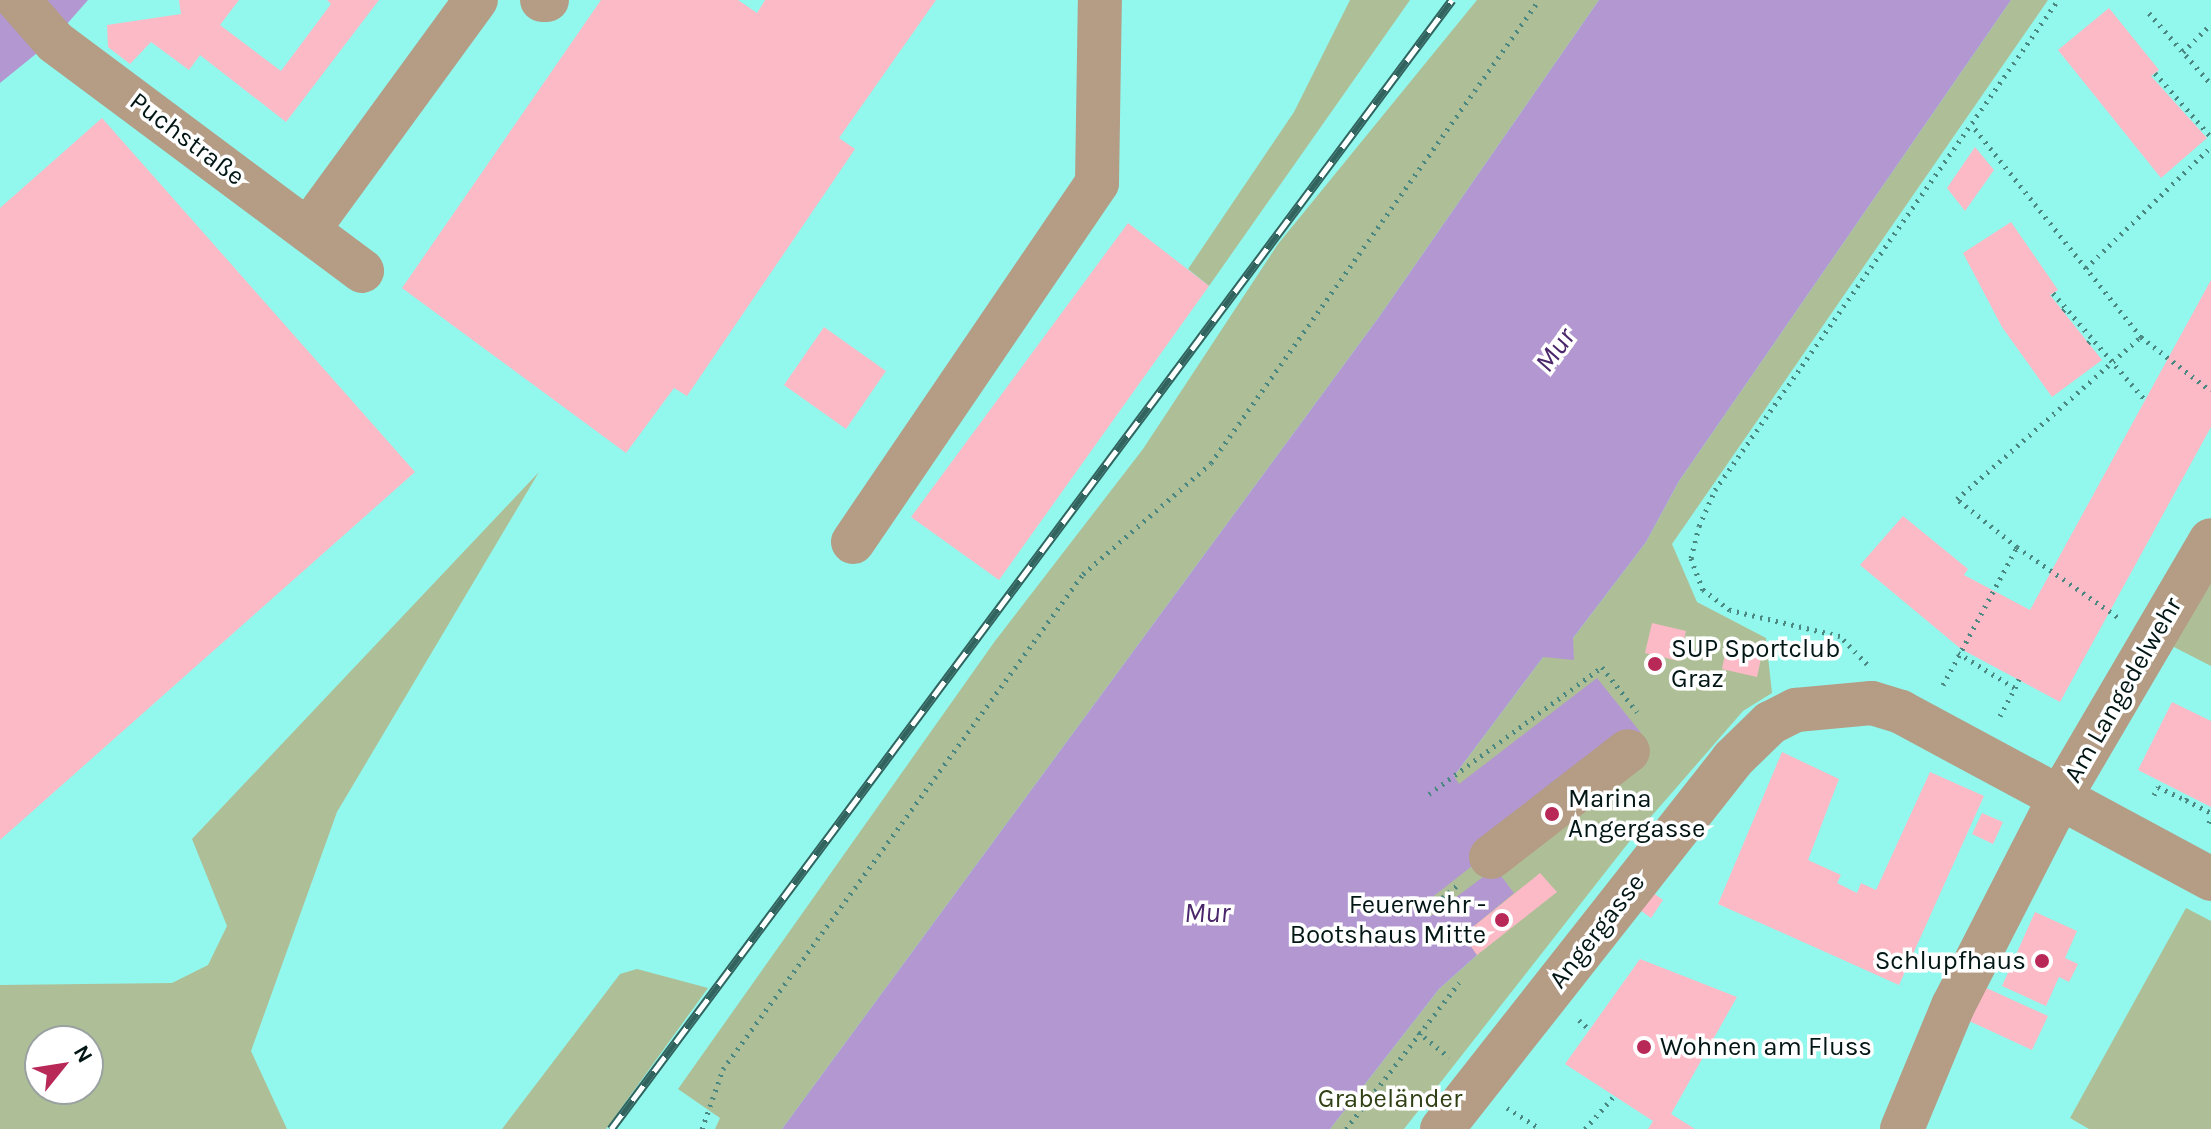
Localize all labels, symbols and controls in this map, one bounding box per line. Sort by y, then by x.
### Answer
street label: Puchstraße [123,86,251,192]
water label: Mur [1528,321,1582,379]
street label: Am Langedelwehr [2057,592,2189,788]
place label: SUP Sportclub Graz [1671,633,1840,694]
marker: SUP Sportclub Graz [1646,655,1664,673]
place label: Marina Angergasse [1568,783,1705,844]
marker: Marina Angergasse [1543,805,1561,823]
street label: Angergasse [1542,867,1652,995]
place label: Feuerwehr - Bootshaus Mitte [1290,889,1486,950]
water label: Mur [1184,896,1230,930]
marker: Feuerwehr - Bootshaus Mitte [1493,911,1511,929]
place label: Schlupfhaus [1875,945,2026,977]
marker: Schlupfhaus [2033,952,2051,970]
north arrow [24,1025,104,1105]
place label: Wohnen am Fluss [1660,1031,1872,1063]
marker: Wohnen am Fluss [1635,1038,1653,1056]
text: N [68,1041,98,1067]
park label: Grabeländer [1318,1083,1462,1115]

